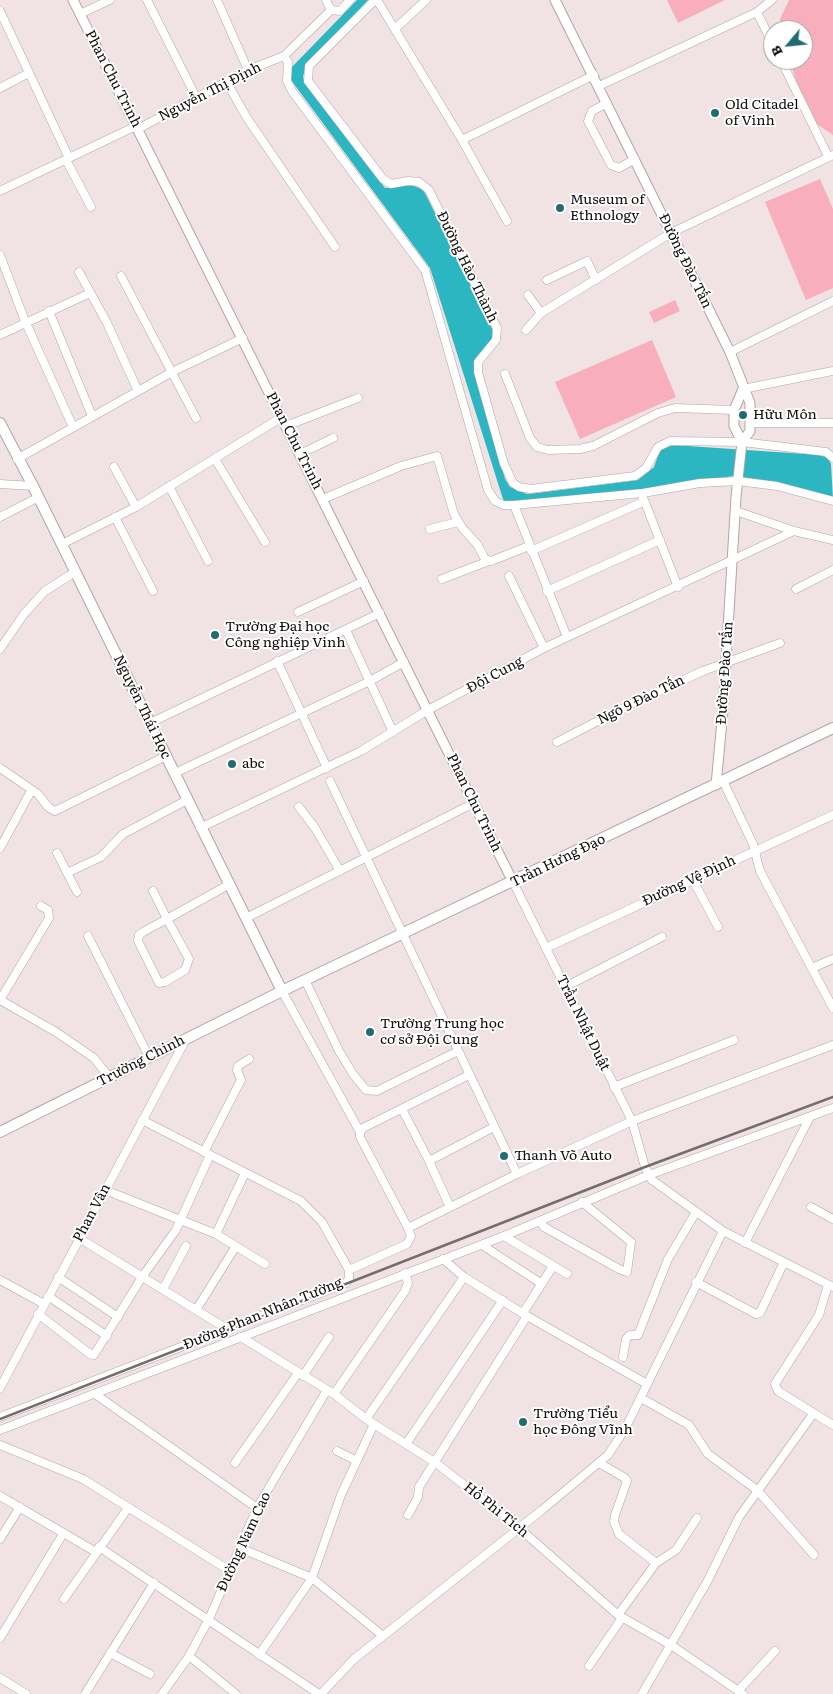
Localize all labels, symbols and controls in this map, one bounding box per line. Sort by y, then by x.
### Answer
north arrow [763,20,813,70]
street label: Phan Chu Trinh [81,27,145,131]
text: B [765,43,787,61]
street label: Nguyễn Thị Định [156,59,264,125]
place label: Old Citadel of Vinh [725,97,799,130]
marker: Old Citadel of Vinh [709,107,721,119]
place label: Museum of Ethnology [570,192,645,224]
marker: Museum of Ethnology [554,202,566,214]
street label: Đường Hào Thành [433,209,501,325]
street label: Đường Đào Tấn [655,211,715,311]
street label: Phan Chu Trinh [262,389,326,493]
place label: Hữu Môn [753,407,817,423]
marker: Hữu Môn [737,409,749,421]
place label: Trường Đại học Công nghiệp Vinh [225,619,345,652]
street label: Đường Đào Tấn [713,621,737,725]
marker: Trường Đại học Công nghiệp Vinh [209,629,221,641]
street label: Nguyễn Thái Học [110,652,174,762]
street label: Đội Cung [464,653,526,697]
street label: Ngõ 9 Đào Tấn [595,672,687,728]
street label: Phan Chu Trinh [443,751,505,855]
place label: abc [242,756,265,772]
marker: abc [226,758,238,770]
street label: Trần Hưng Đạo [508,831,608,891]
street label: Đường Vệ Định [640,852,738,910]
street label: Trần Nhật Duật [552,972,614,1074]
place label: Trường Trung học cơ sở Đội Cung [380,1016,504,1048]
marker: Trường Trung học cơ sở Đội Cung [364,1026,376,1038]
street label: Trường Chinh [94,1032,188,1090]
place label: Thanh Võ Auto [514,1148,612,1164]
marker: Thanh Võ Auto [498,1150,510,1162]
street label: Phan Vân [70,1181,114,1245]
street label: Đường Phan Nhân Tường [181,1274,345,1354]
place label: Trường Tiểu học Đông Vĩnh [533,1406,633,1438]
marker: Trường Tiểu học Đông Vĩnh [517,1416,529,1428]
street label: Hồ Phi Tích [460,1479,532,1541]
street label: Đường Nam Cao [213,1489,275,1595]

